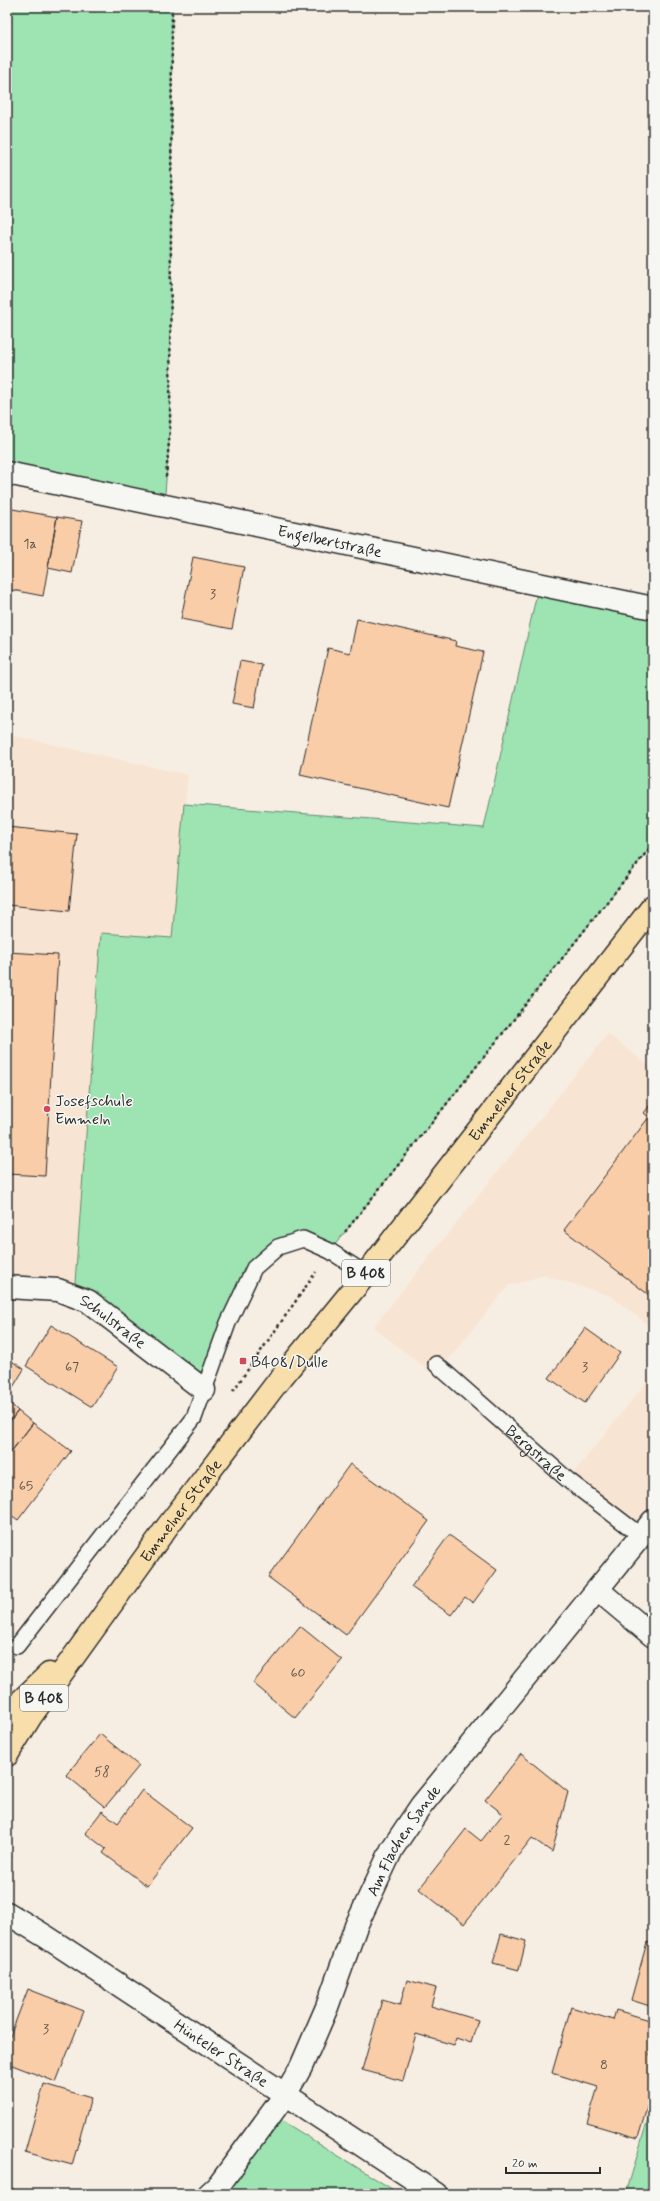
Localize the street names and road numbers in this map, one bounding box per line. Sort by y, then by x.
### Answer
street label: Engelbertstraße [276,521,384,563]
street label: Emmelner Straße [464,1035,557,1146]
road number: B 408 [342,1260,390,1286]
street label: Schulstraße [77,1290,150,1354]
street label: Bergstraße [500,1421,571,1486]
street label: Emmelner Straße [136,1455,227,1567]
road number: B 408 [20,1685,68,1711]
street label: Am Flachen Sande [362,1780,447,1900]
street label: Hünteler Straße [169,2015,272,2093]

